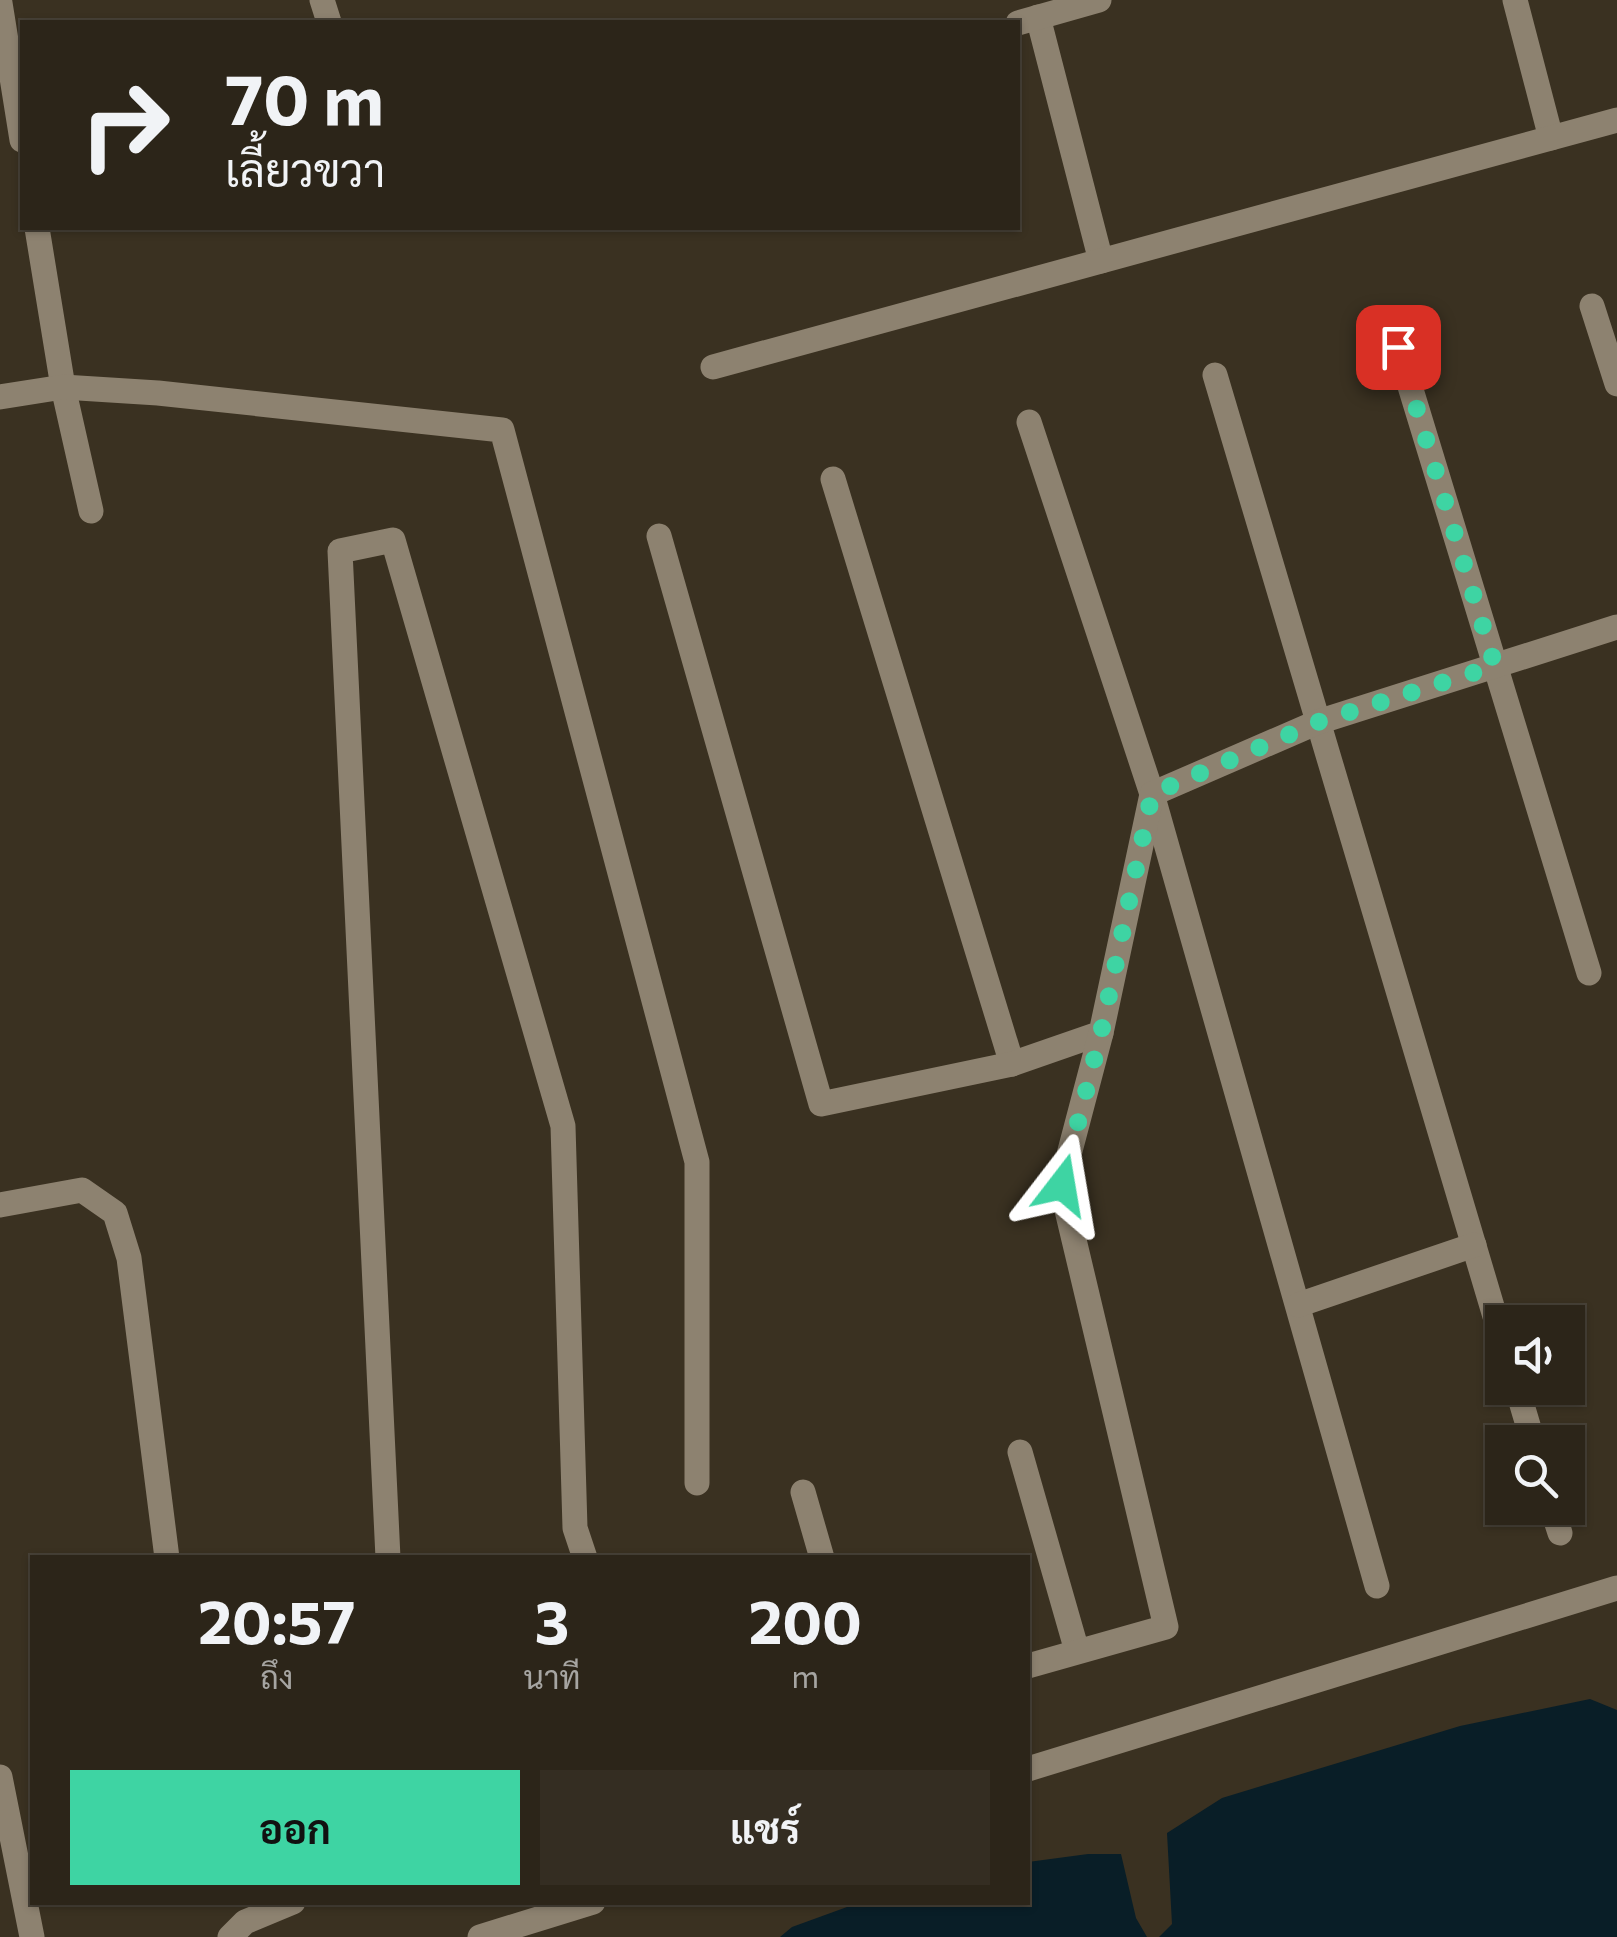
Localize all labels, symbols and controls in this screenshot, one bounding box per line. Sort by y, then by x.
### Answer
text: 70 m [225,54,384,139]
icon: right [60,60,190,190]
text: เลี้ยวขวา [225,141,385,196]
pin [1356,305,1441,390]
icon: arrive [1371,320,1426,375]
position arrow [1010,1133,1114,1237]
map controls [1485,1305,1585,1525]
button: sound [1485,1305,1585,1405]
button: search [1485,1425,1585,1525]
text: 20:57 [198,1583,355,1656]
text: 3 [534,1583,569,1656]
text: 200 [748,1583,862,1656]
text: m [791,1655,819,1695]
text: ถึง [260,1656,293,1696]
text: นาที [524,1656,580,1696]
button: ออก [70,1770,520,1885]
button: แชร์ [540,1770,990,1885]

